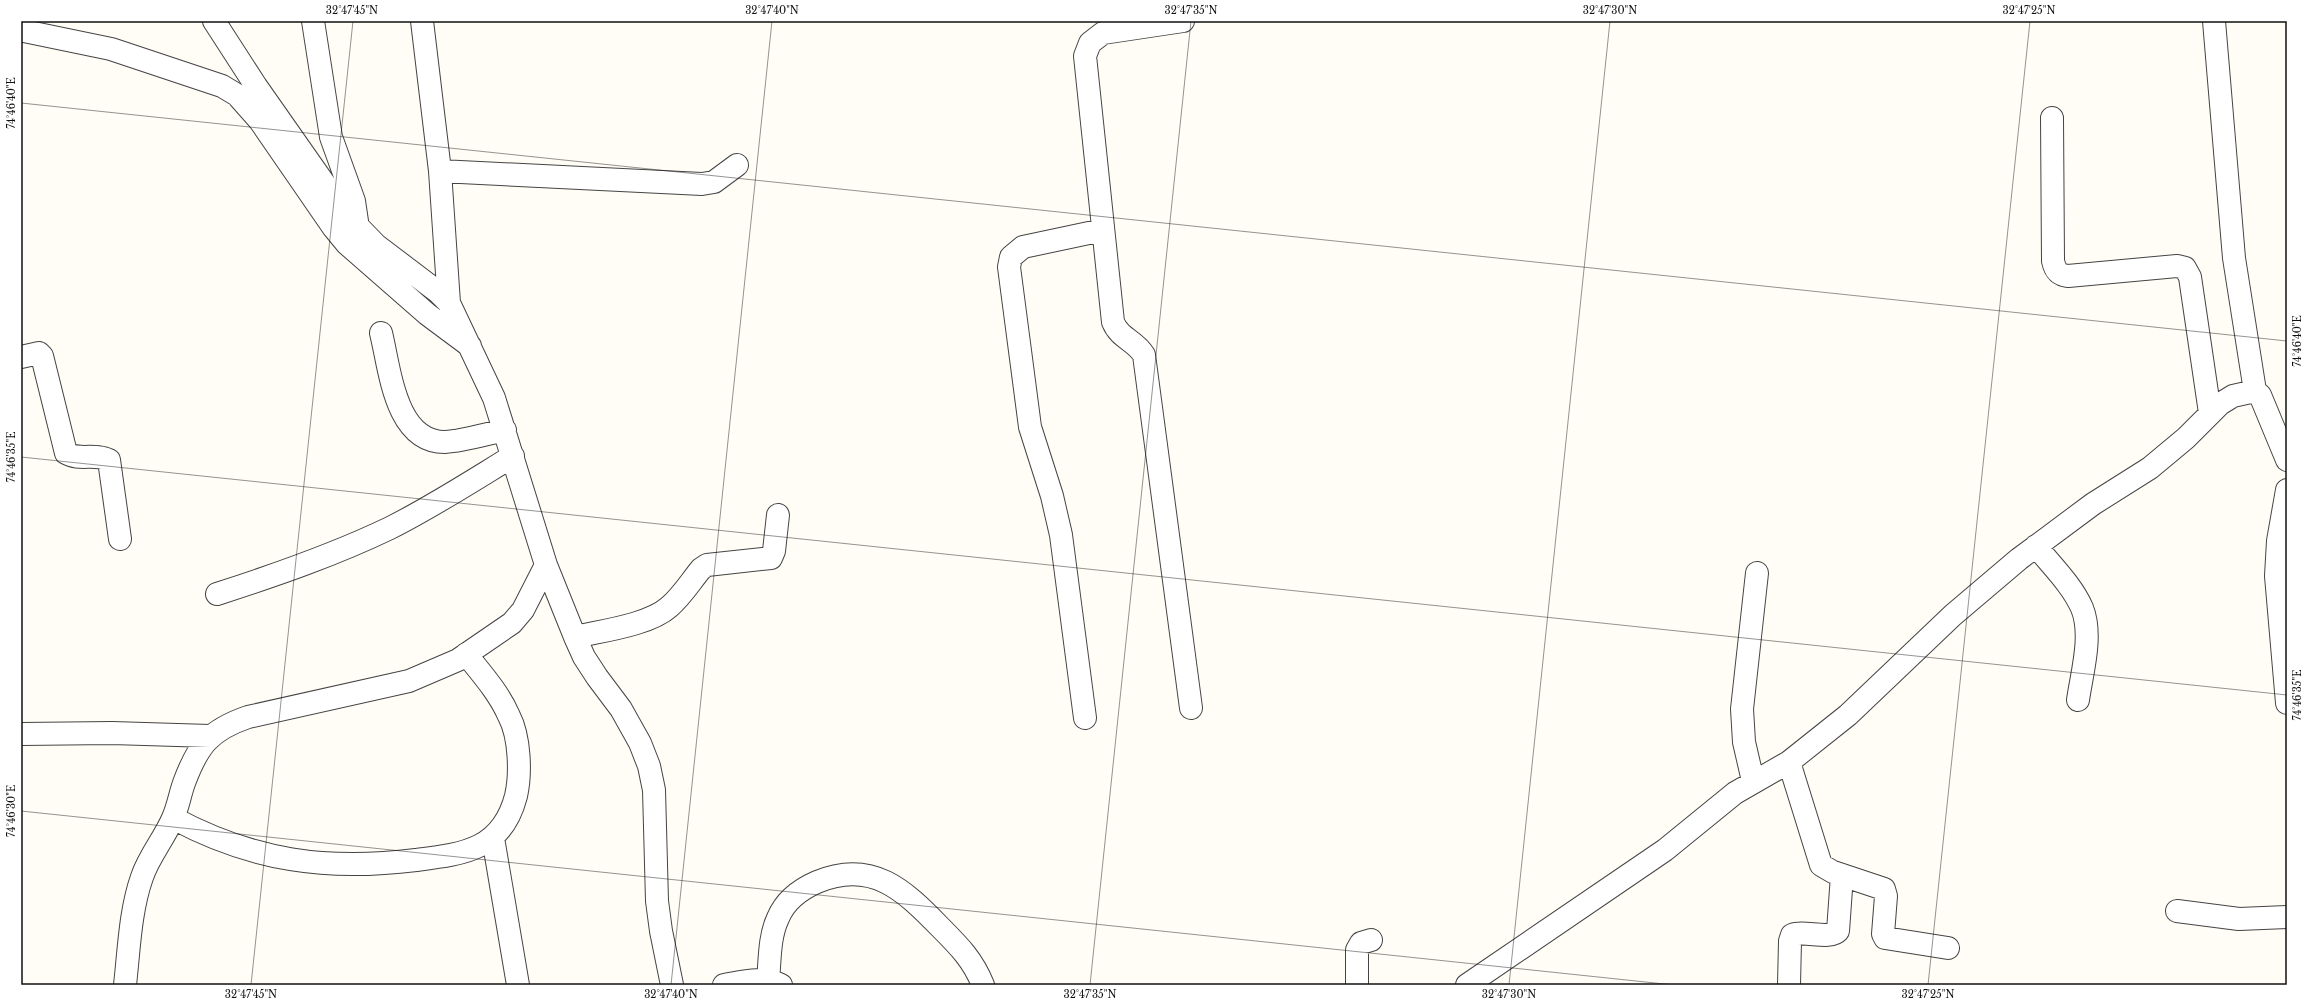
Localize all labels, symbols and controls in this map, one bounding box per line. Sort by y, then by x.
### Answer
text: 32°47'45"N [326,4,378,17]
text: 32°47'40"N [745,4,799,17]
text: 32°47'35"N [1165,4,1217,17]
text: 32°47'30"N [1583,4,1637,17]
text: 32°47'25"N [2003,4,2055,17]
text: 74°46'40"E [5,77,18,129]
text: 74°46'40"E [2291,315,2304,367]
text: 74°46'35"E [5,432,18,482]
text: 74°46'35"E [2291,670,2304,720]
text: 74°46'30"E [5,785,18,837]
text: 32°47'45"N [225,988,277,1001]
text: 32°47'40"N [644,988,698,1001]
text: 32°47'35"N [1064,988,1116,1001]
text: 32°47'30"N [1482,988,1536,1001]
text: 32°47'25"N [1902,988,1954,1001]

